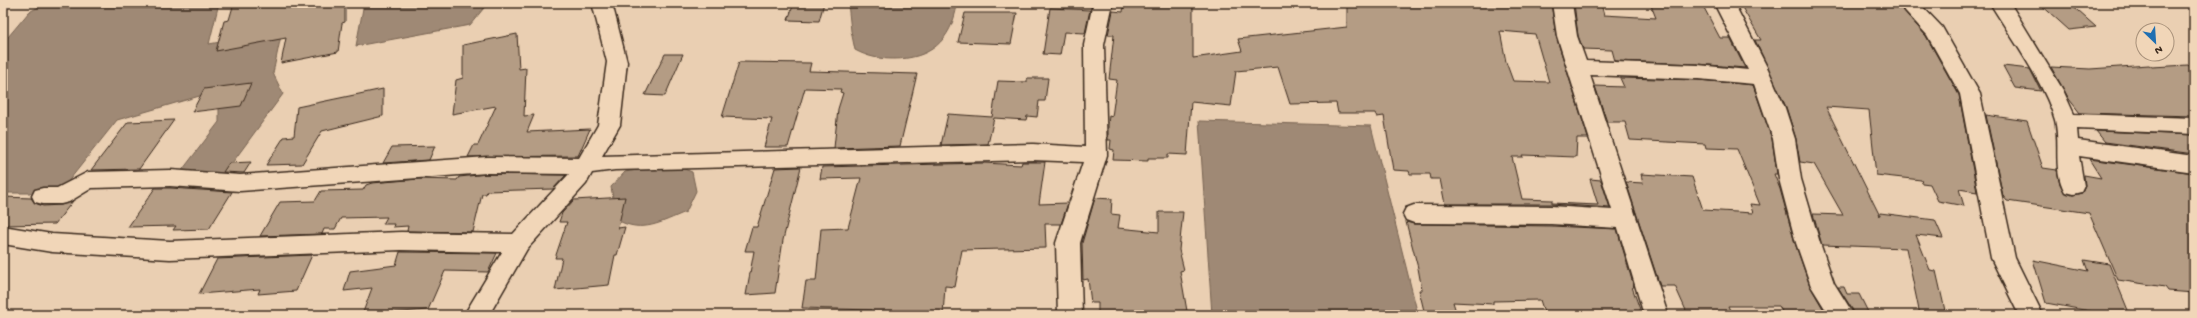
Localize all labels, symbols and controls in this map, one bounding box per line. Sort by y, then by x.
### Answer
north arrow [2135,22,2175,62]
text: N [2153,42,2164,56]

